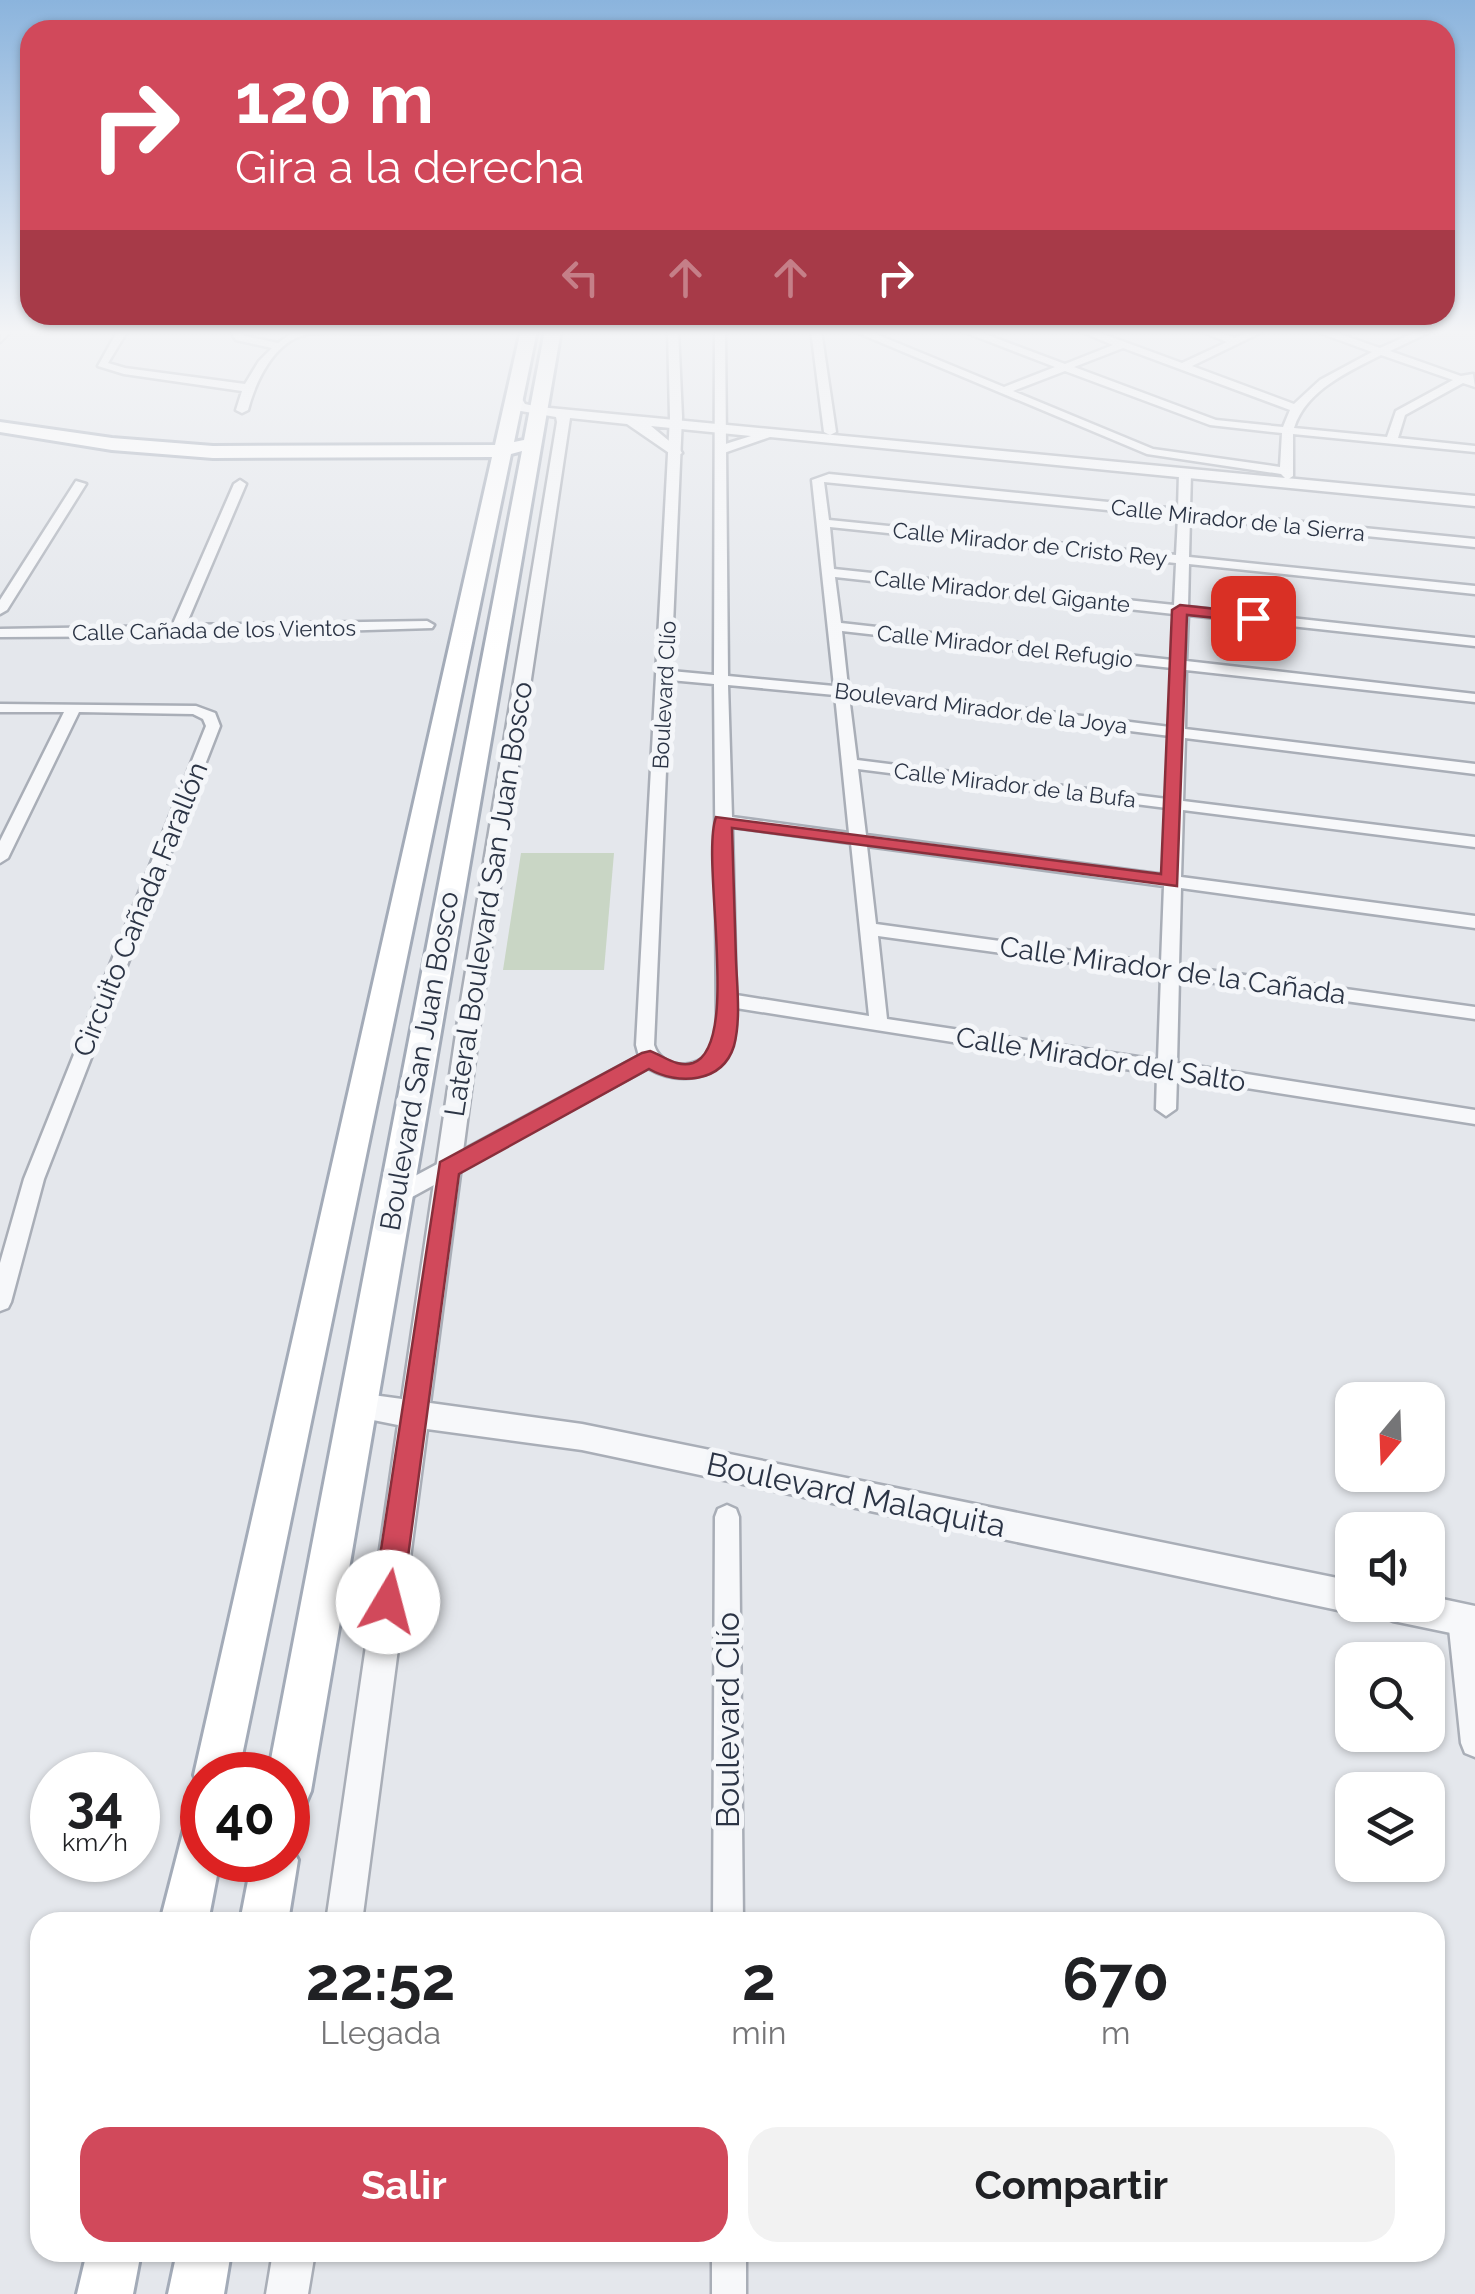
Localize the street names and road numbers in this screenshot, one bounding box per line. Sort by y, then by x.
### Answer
street label: Calle Mirador de la Sierra [1110,494,1366,546]
street label: Calle Mirador de Cristo Rey [892,517,1169,571]
street label: Calle Mirador del Gigante [873,565,1131,617]
street label: Calle Cañada de los Vientos [72,615,356,645]
street label: Boulevard Clío [647,620,681,770]
street label: Calle Mirador del Refugio [876,620,1134,672]
street label: Boulevard Mirador de la Joya [833,677,1129,739]
street label: Lateral Boulevard San Juan Bosco [438,679,539,1119]
street label: Circuito Cañada Farallón [66,757,215,1061]
street label: Calle Mirador de la Bufa [893,757,1137,813]
street label: Boulevard San Juan Bosco [373,889,466,1233]
street label: Calle Mirador de la Cañada [998,930,1348,1011]
street label: Calle Mirador del Salto [954,1020,1248,1099]
street label: Boulevard Malaquita [703,1445,1009,1544]
street label: Boulevard Clío [709,1612,746,1828]

